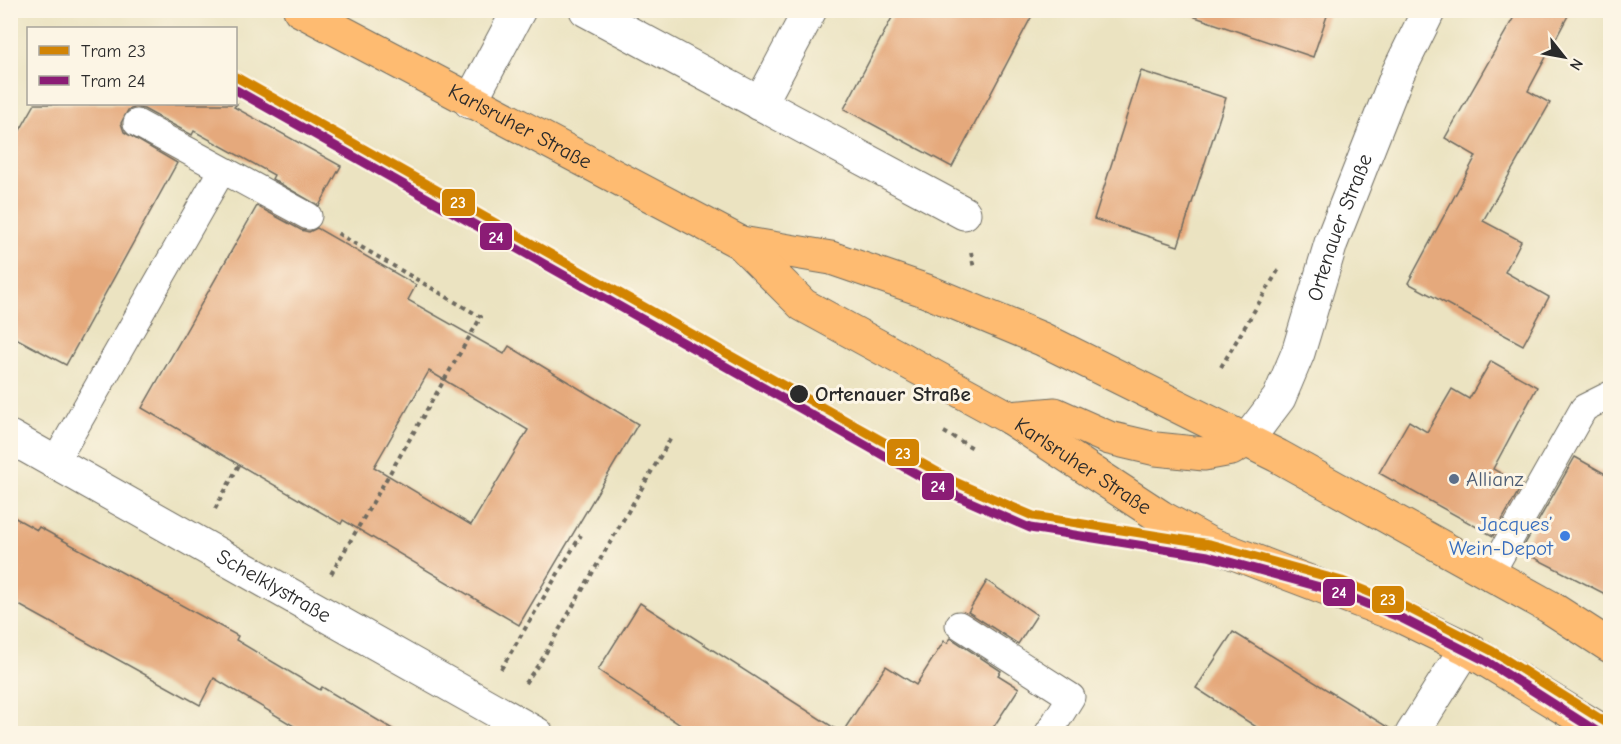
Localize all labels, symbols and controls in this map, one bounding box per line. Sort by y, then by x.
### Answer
legend [27,27,237,105]
north arrow [1534,27,1594,87]
text: Tram 23 [81,41,146,62]
text: N [1566,55,1586,73]
text: Tram 24 [81,71,145,92]
street label: Karlsruher Straße [444,79,596,174]
street label: Ortenauer Straße [1302,150,1377,304]
line badge: 23 [441,188,476,217]
text: 23 [450,194,466,212]
line badge: 24 [479,222,513,251]
text: 24 [489,229,504,247]
place label: Ortenauer Straße [815,382,971,406]
marker: Ortenauer Straße [788,383,810,405]
street label: Karlsruher Straße [1010,412,1156,519]
line badge: 23 [886,438,920,467]
text: 23 [895,445,911,463]
place label: Allianz [1466,467,1524,491]
line badge: 24 [921,472,955,501]
marker: Allianz [1447,472,1461,486]
text: 24 [931,478,946,496]
place label: Jacques’ Wein-Depot [1449,512,1554,560]
marker: Jacques’ Wein-Depot [1558,529,1572,543]
street label: Schelklystraße [213,544,335,628]
line badge: 24 [1322,578,1356,607]
text: 24 [1332,584,1347,602]
line badge: 23 [1371,585,1405,614]
text: 23 [1380,591,1396,609]

